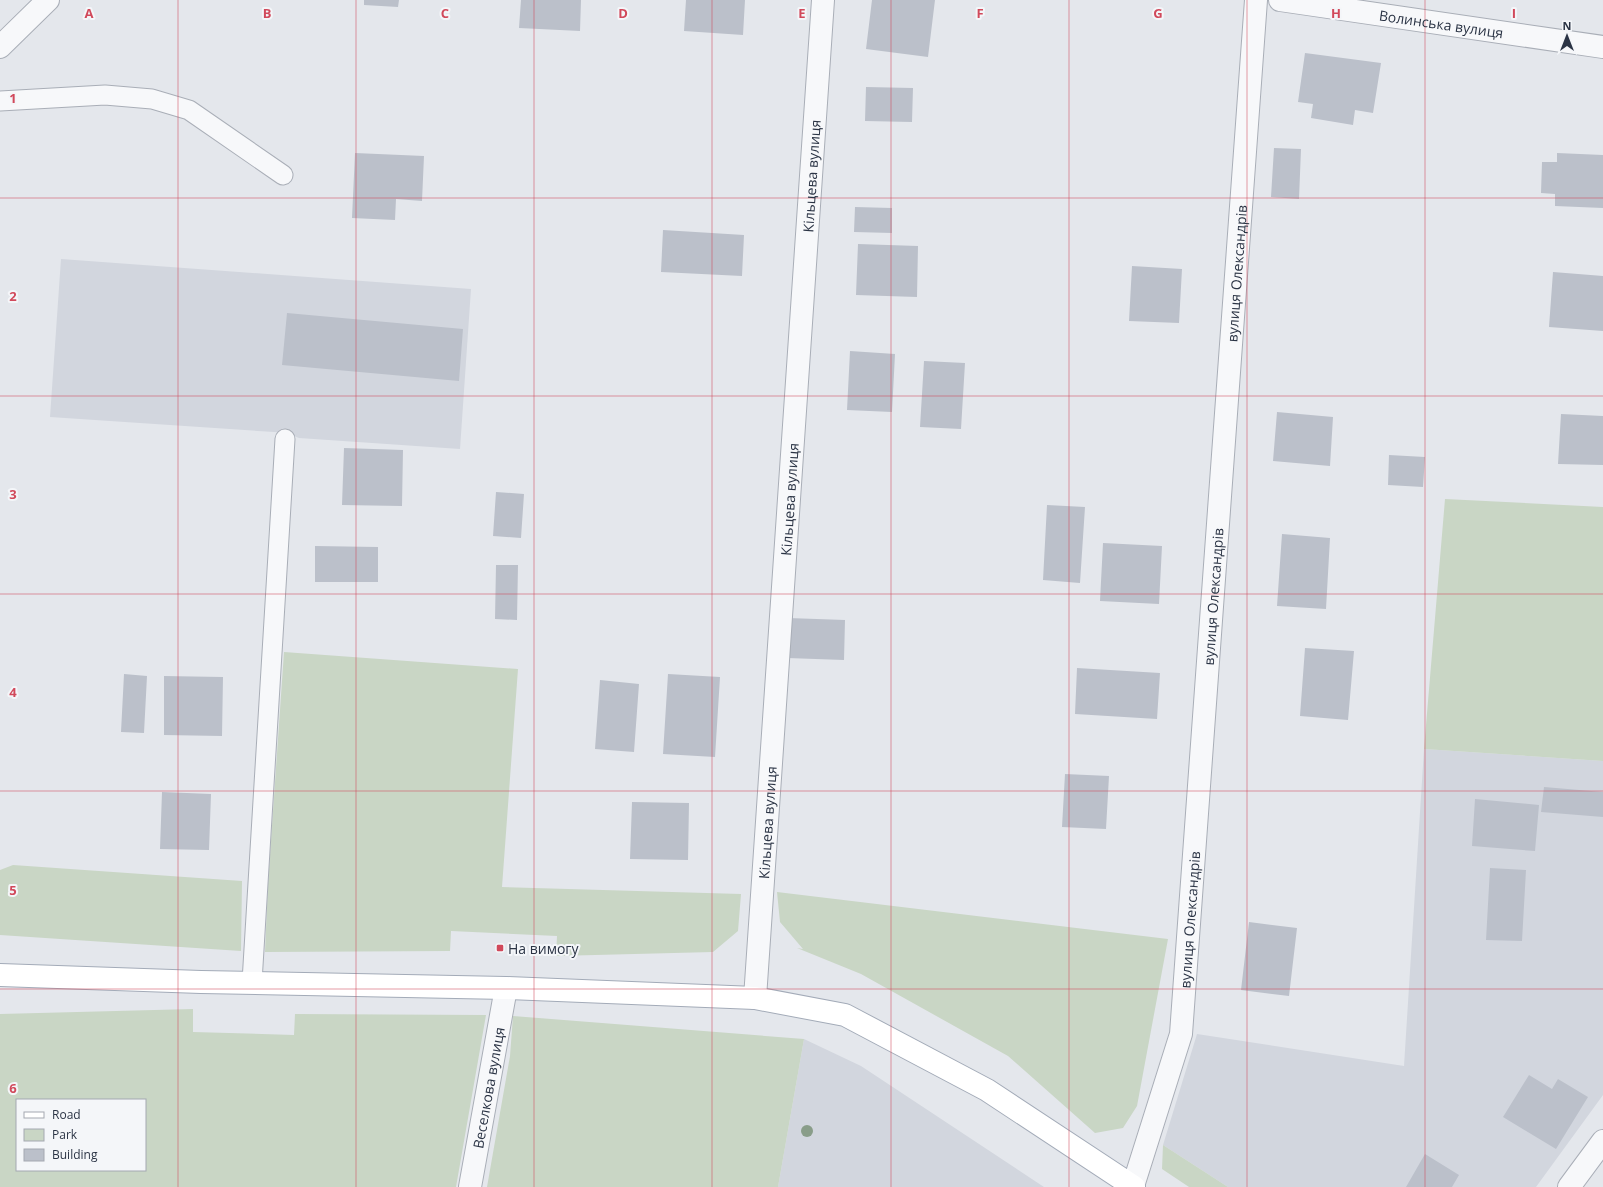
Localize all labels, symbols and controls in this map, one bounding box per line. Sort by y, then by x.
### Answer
text: A [85,4,94,22]
text: B [263,4,272,22]
text: C [441,4,449,22]
text: D [618,4,628,22]
text: E [798,4,806,22]
text: F [976,4,984,22]
text: G [1153,4,1163,22]
text: H [1331,4,1341,22]
text: I [1512,4,1516,22]
street label: Волинська вулиця [1378,5,1505,42]
north arrow [1547,16,1587,56]
text: N [1563,18,1571,33]
text: 1 [9,89,17,107]
street label: Кільцева вулиця [798,119,824,233]
street label: вулиця Олександрів [1222,204,1251,343]
text: 2 [9,287,17,305]
street label: Кільцева вулиця [776,442,802,556]
text: 3 [9,485,17,503]
street label: вулиця Олександрів [1198,527,1227,666]
text: 4 [9,683,17,701]
street label: Кільцева вулиця [754,765,780,879]
street label: вулиця Олександрів [1175,850,1204,989]
text: 5 [9,881,17,899]
place label: На вимогу [508,939,579,958]
marker: На вимогу [495,943,505,953]
street label: Веселкова вулиця [468,1025,508,1150]
text: 6 [9,1079,17,1097]
legend [16,1099,146,1171]
text: Road [52,1106,81,1123]
text: Park [52,1126,78,1143]
text: Building [52,1146,98,1163]

